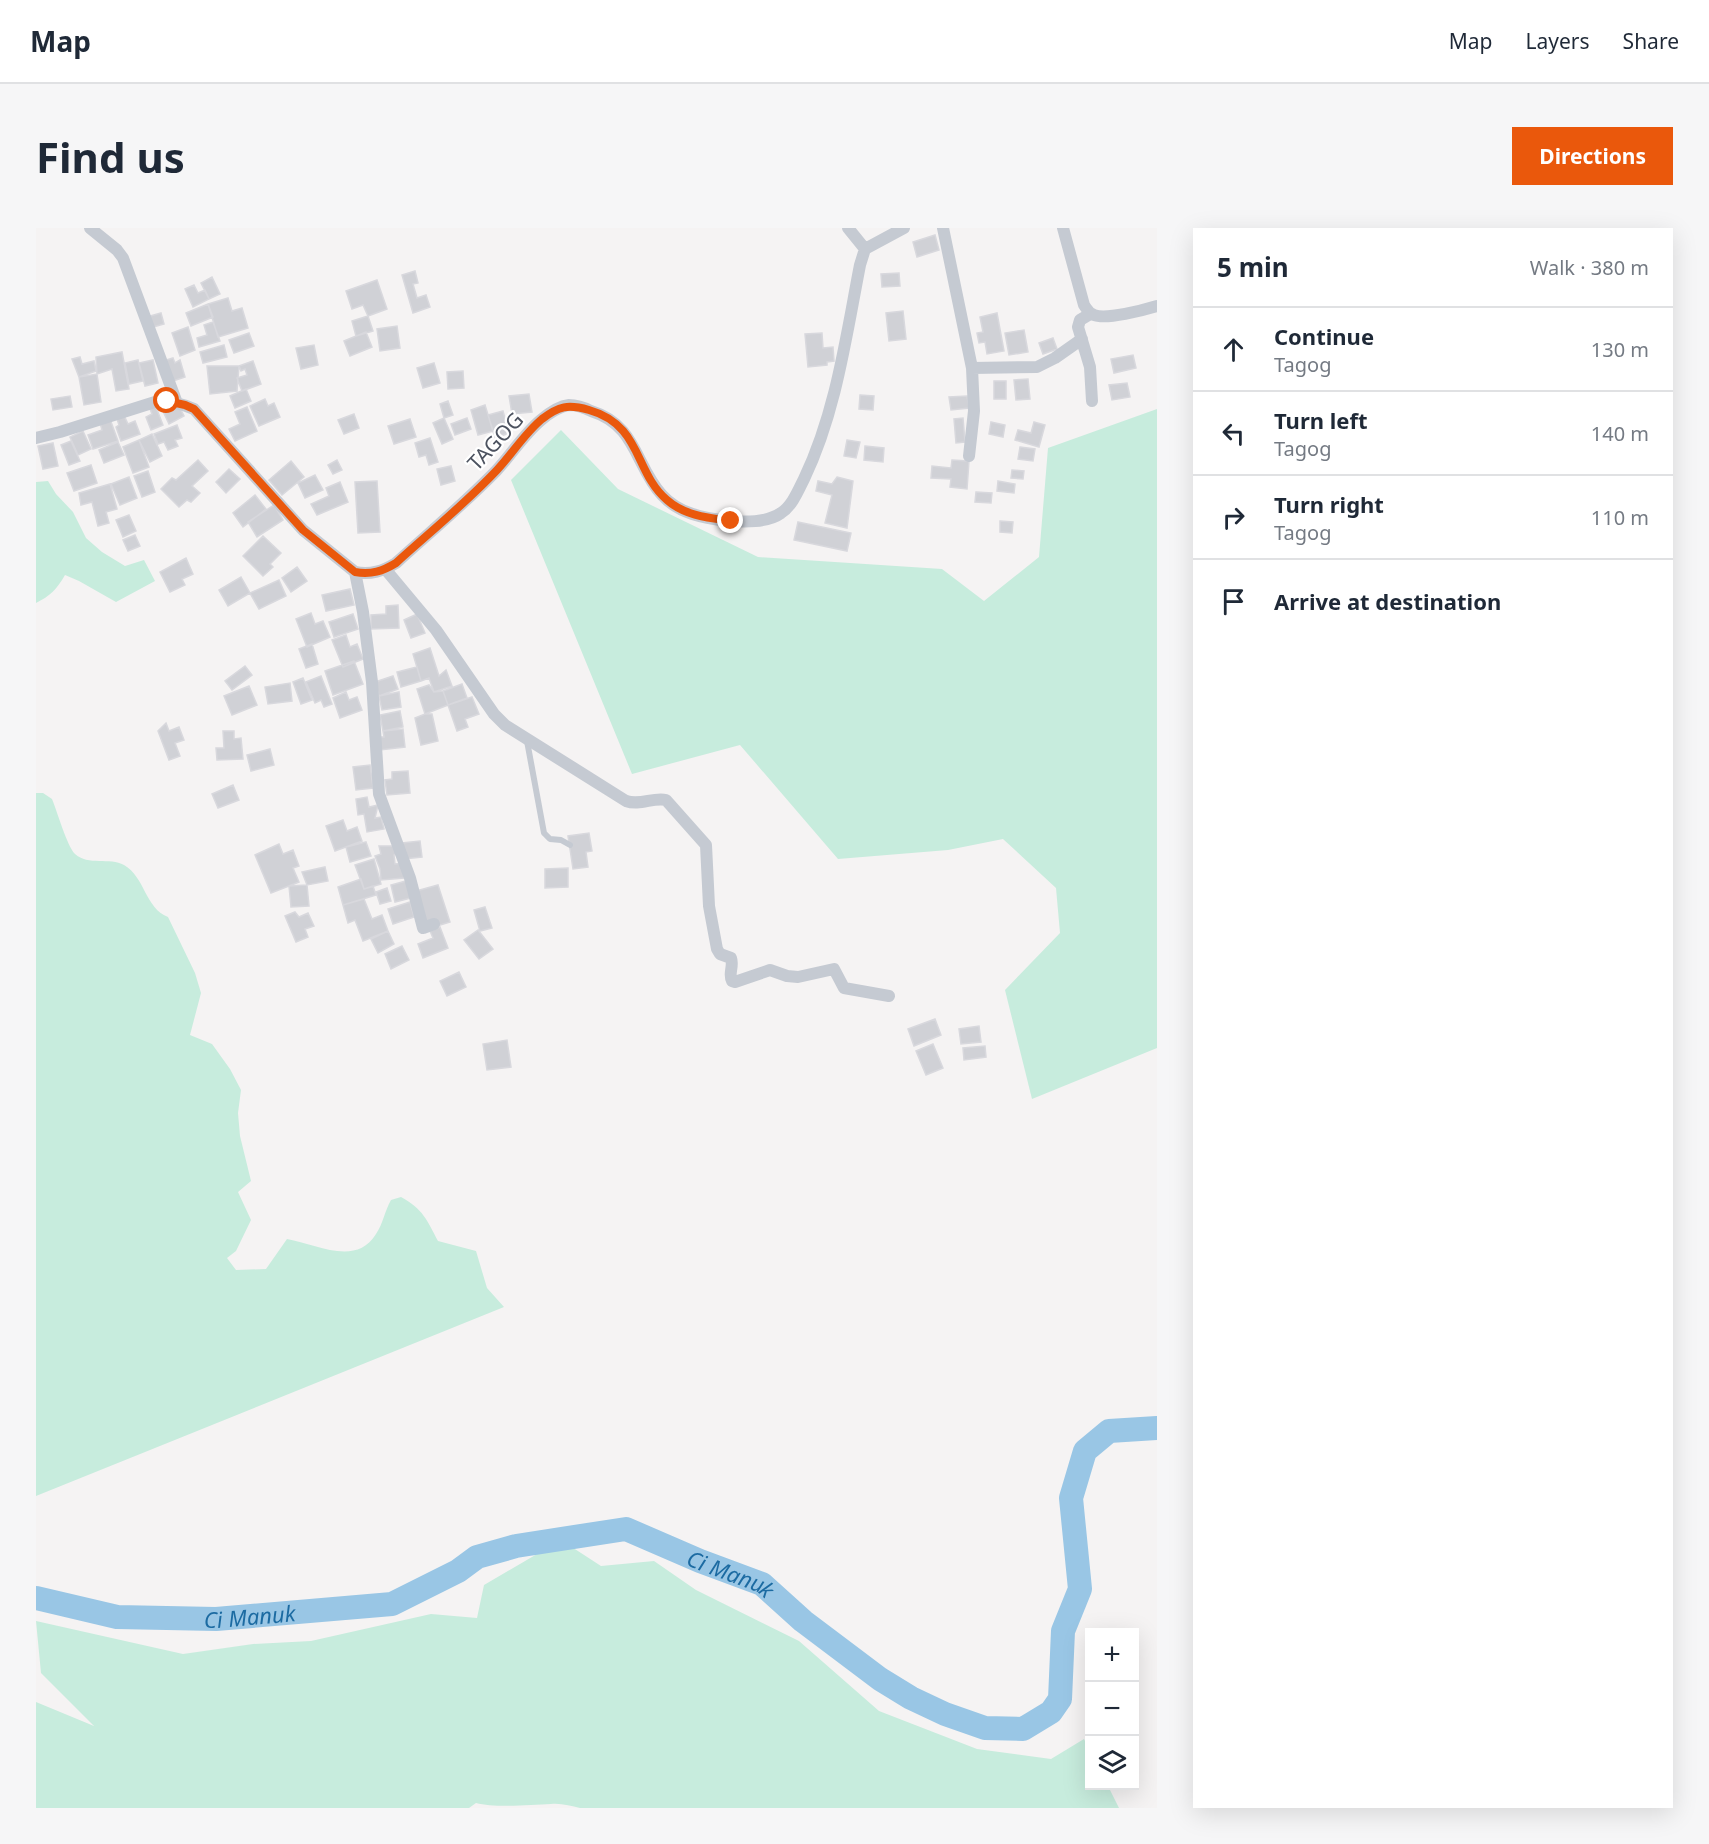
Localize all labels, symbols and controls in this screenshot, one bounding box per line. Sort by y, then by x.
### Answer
text: Map [30,22,91,60]
text: Map [1449,27,1493,55]
text: Layers [1526,27,1590,55]
text: Share [1623,27,1679,55]
button: Directions [1512,127,1673,185]
text: Find us [36,128,185,185]
text: 5 min [1217,249,1289,285]
text: Walk · 380 m [1530,254,1649,281]
text: Continue [1274,321,1374,351]
icon: ahead [1217,333,1250,366]
text: 130 m [1591,336,1649,363]
text: Tagog [1274,351,1331,378]
route start [153,387,179,413]
text: Turn left [1274,405,1368,435]
street label: TAGOG [461,406,529,476]
icon: left [1217,417,1250,450]
text: 140 m [1591,420,1649,447]
text: Tagog [1274,435,1331,462]
text: Turn right [1274,489,1384,519]
icon: right [1217,501,1250,534]
text: 110 m [1591,504,1649,531]
route end [717,507,743,533]
text: Tagog [1274,519,1331,546]
icon: arrive [1217,585,1250,618]
text: Arrive at destination [1274,586,1501,616]
water label: Ci Manuk [683,1542,783,1605]
water label: Ci Manuk [204,1597,298,1634]
map controls [1085,1628,1139,1790]
button: + [1085,1628,1139,1682]
button: − [1085,1682,1139,1736]
button: layers [1085,1736,1139,1790]

